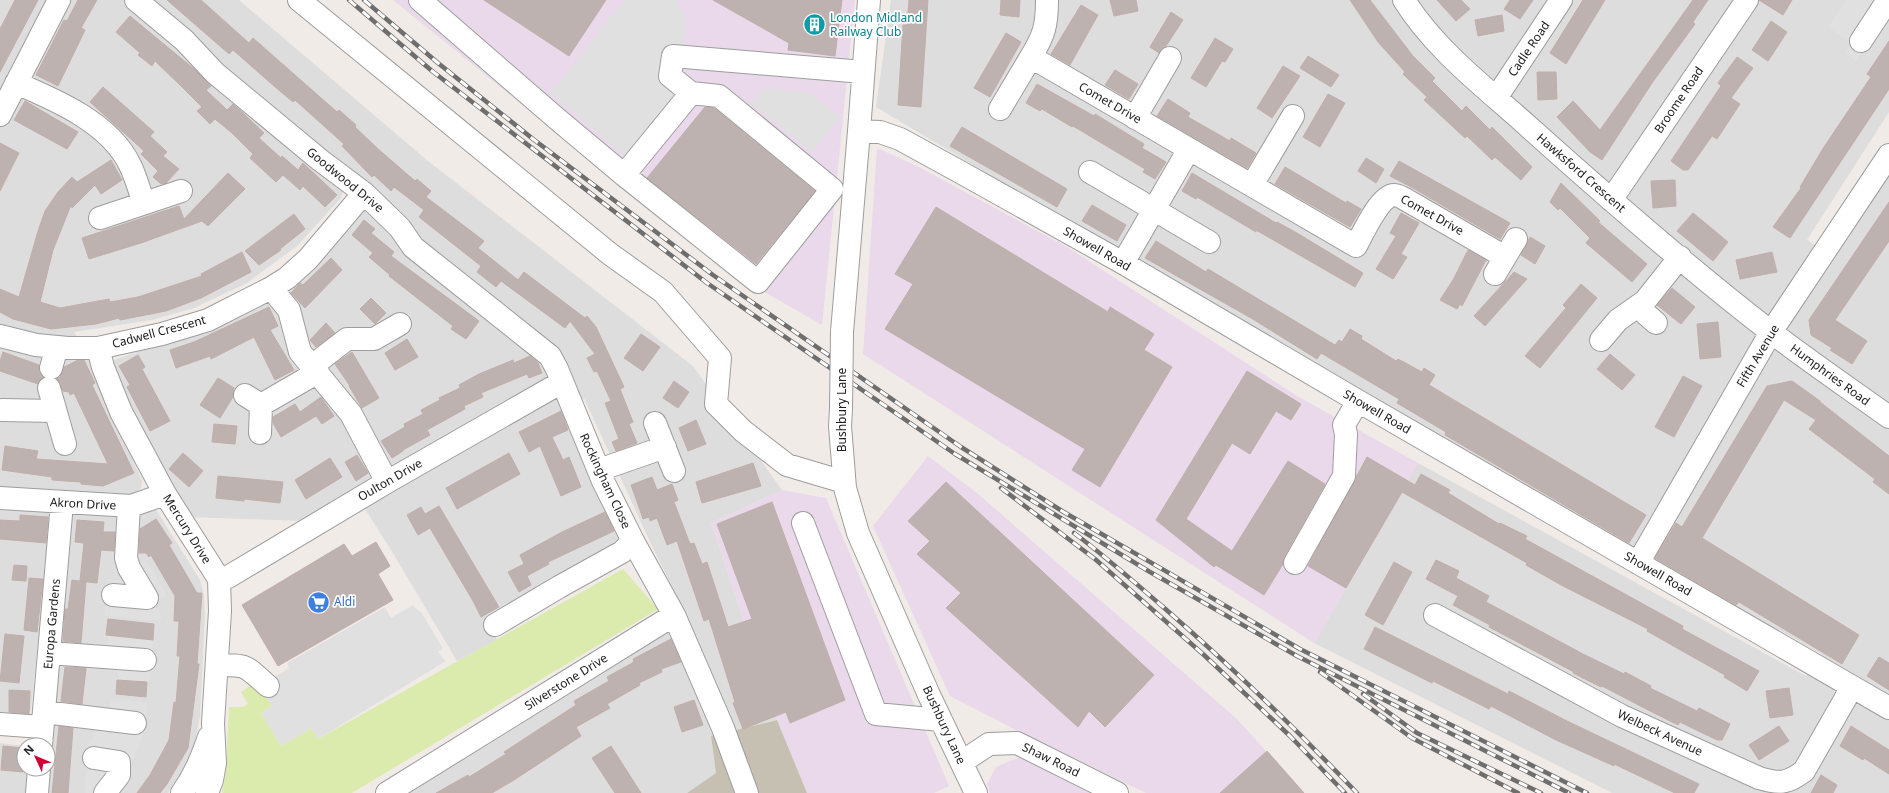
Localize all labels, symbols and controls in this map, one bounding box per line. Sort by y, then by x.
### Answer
place label: London Midland Railway Club [830,9,922,40]
building icon: London Midland Railway Club [802,12,828,38]
street label: Cadle Road [1504,18,1553,80]
street label: Broome Road [1650,63,1707,136]
street label: Comet Drive [1076,78,1145,128]
street label: Hawksford Crescent [1533,129,1630,217]
street label: Goodwood Drive [303,143,388,216]
street label: Comet Drive [1398,190,1467,239]
street label: Showell Road [1060,222,1134,275]
street label: Cadwell Crescent [110,311,208,352]
street label: Fifth Avenue [1732,321,1783,390]
street label: Humphries Road [1787,340,1874,409]
street label: Bushbury Lane [833,367,850,452]
street label: Showell Road [1340,385,1414,438]
street label: Rockingham Close [576,430,635,532]
street label: Oulton Drive [354,454,425,505]
street label: Mercury Drive [159,491,216,567]
street label: Akron Drive [49,493,117,514]
street label: Showell Road [1621,547,1695,600]
street label: Europa Gardens [39,578,64,670]
supermarket icon: Aldi [305,589,331,615]
place label: Aldi [334,593,355,610]
street label: Silverstone Drive [521,649,611,714]
street label: Bushbury Lane [919,683,970,767]
street label: Welbeck Avenue [1615,705,1706,760]
north arrow [16,737,56,777]
street label: Shaw Road [1020,738,1083,781]
text: N [20,741,37,758]

